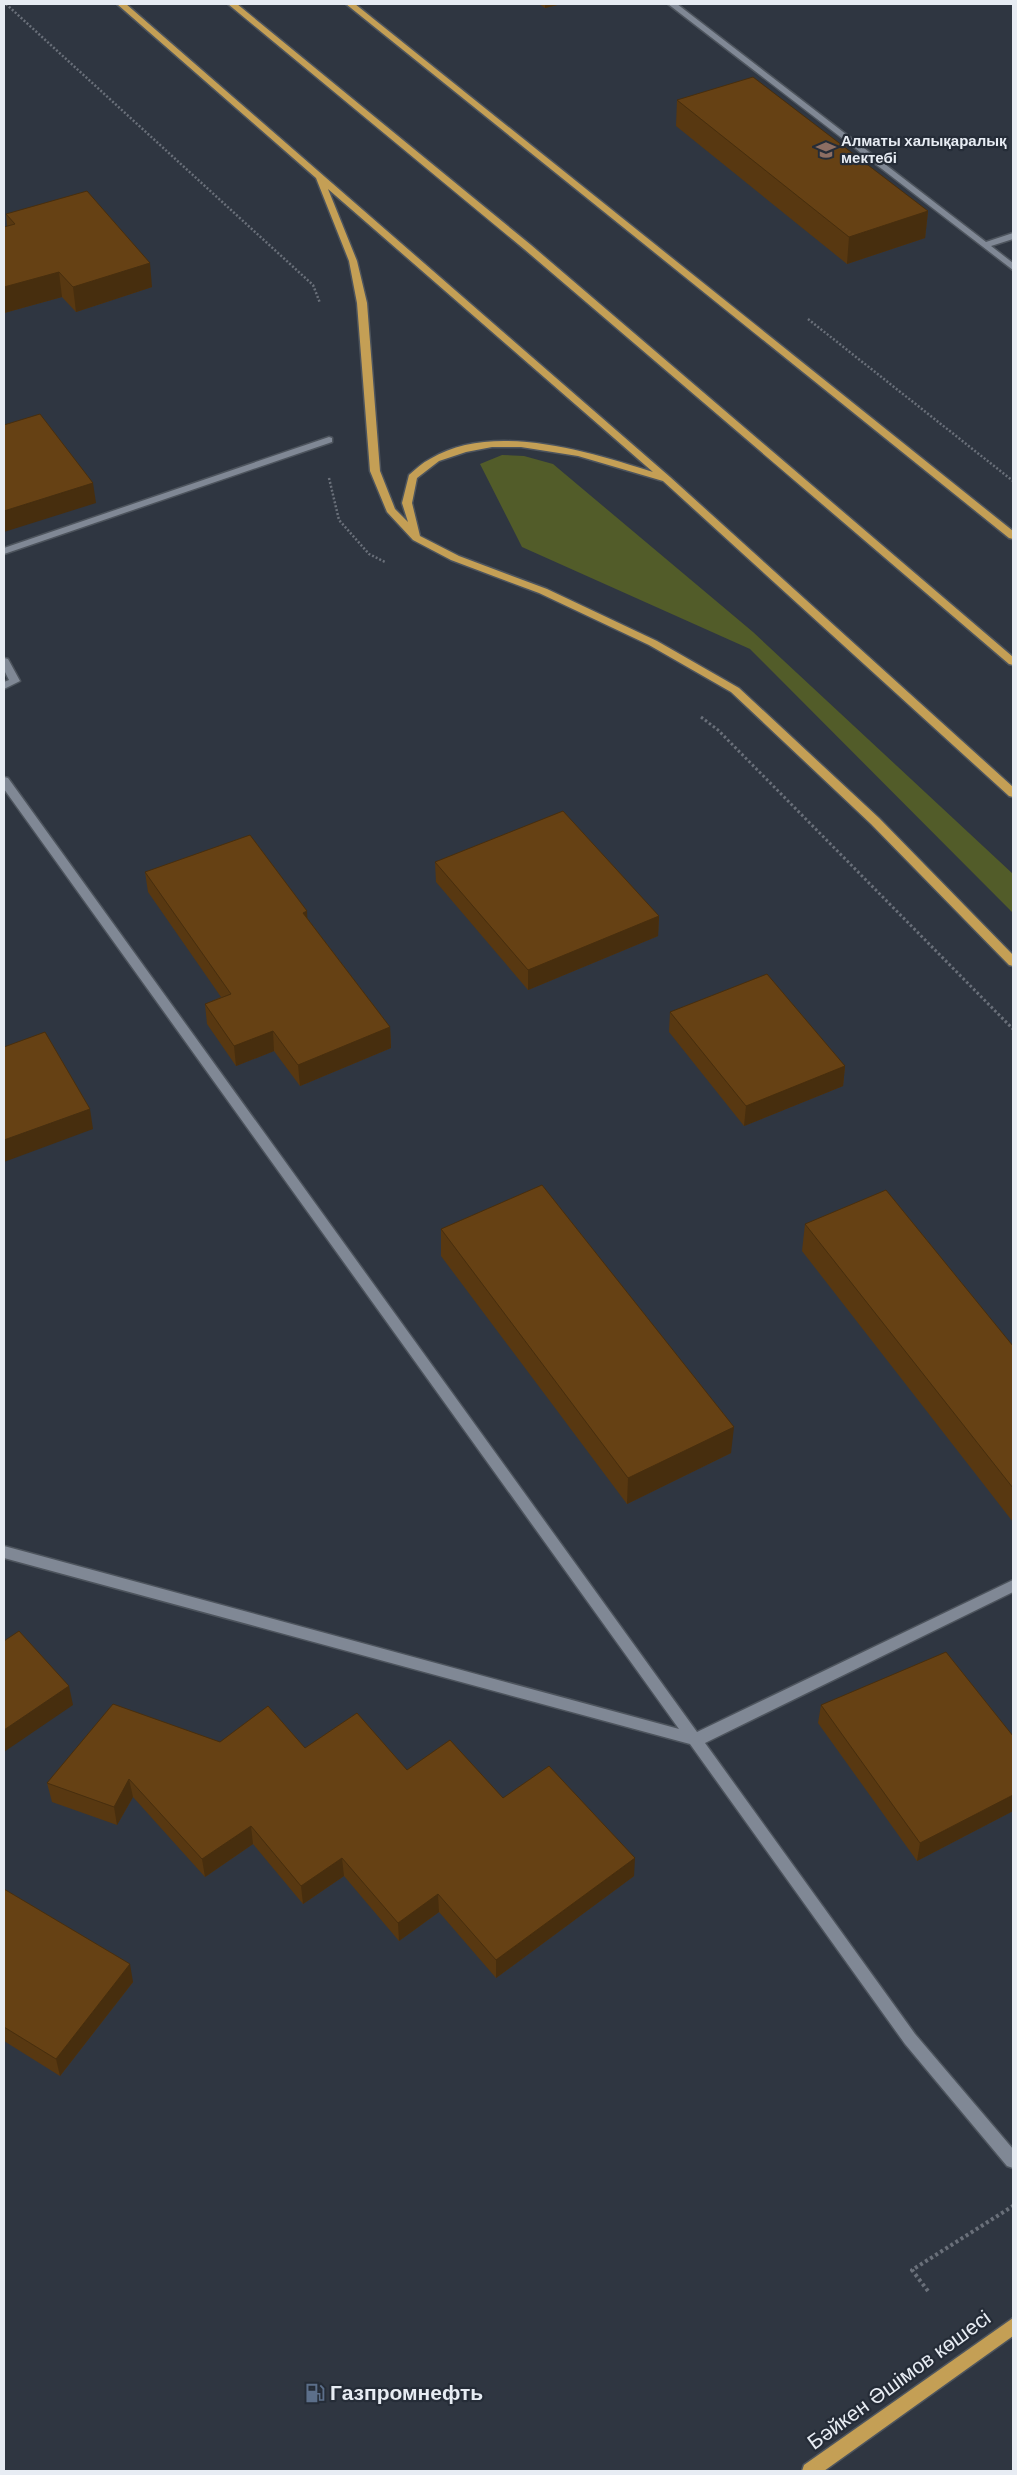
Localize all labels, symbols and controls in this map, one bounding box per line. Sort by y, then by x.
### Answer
place label: Алматы халықаралық мектебі [841,131,1007,168]
school or university icon: Алматы халықаралық мектебі [815,139,837,161]
street label: Бәйкен Әшімов көшесі [802,2304,996,2456]
place label: Газпромнефть [330,2379,483,2407]
fuel station icon: Газпромнефть [304,2382,326,2404]

